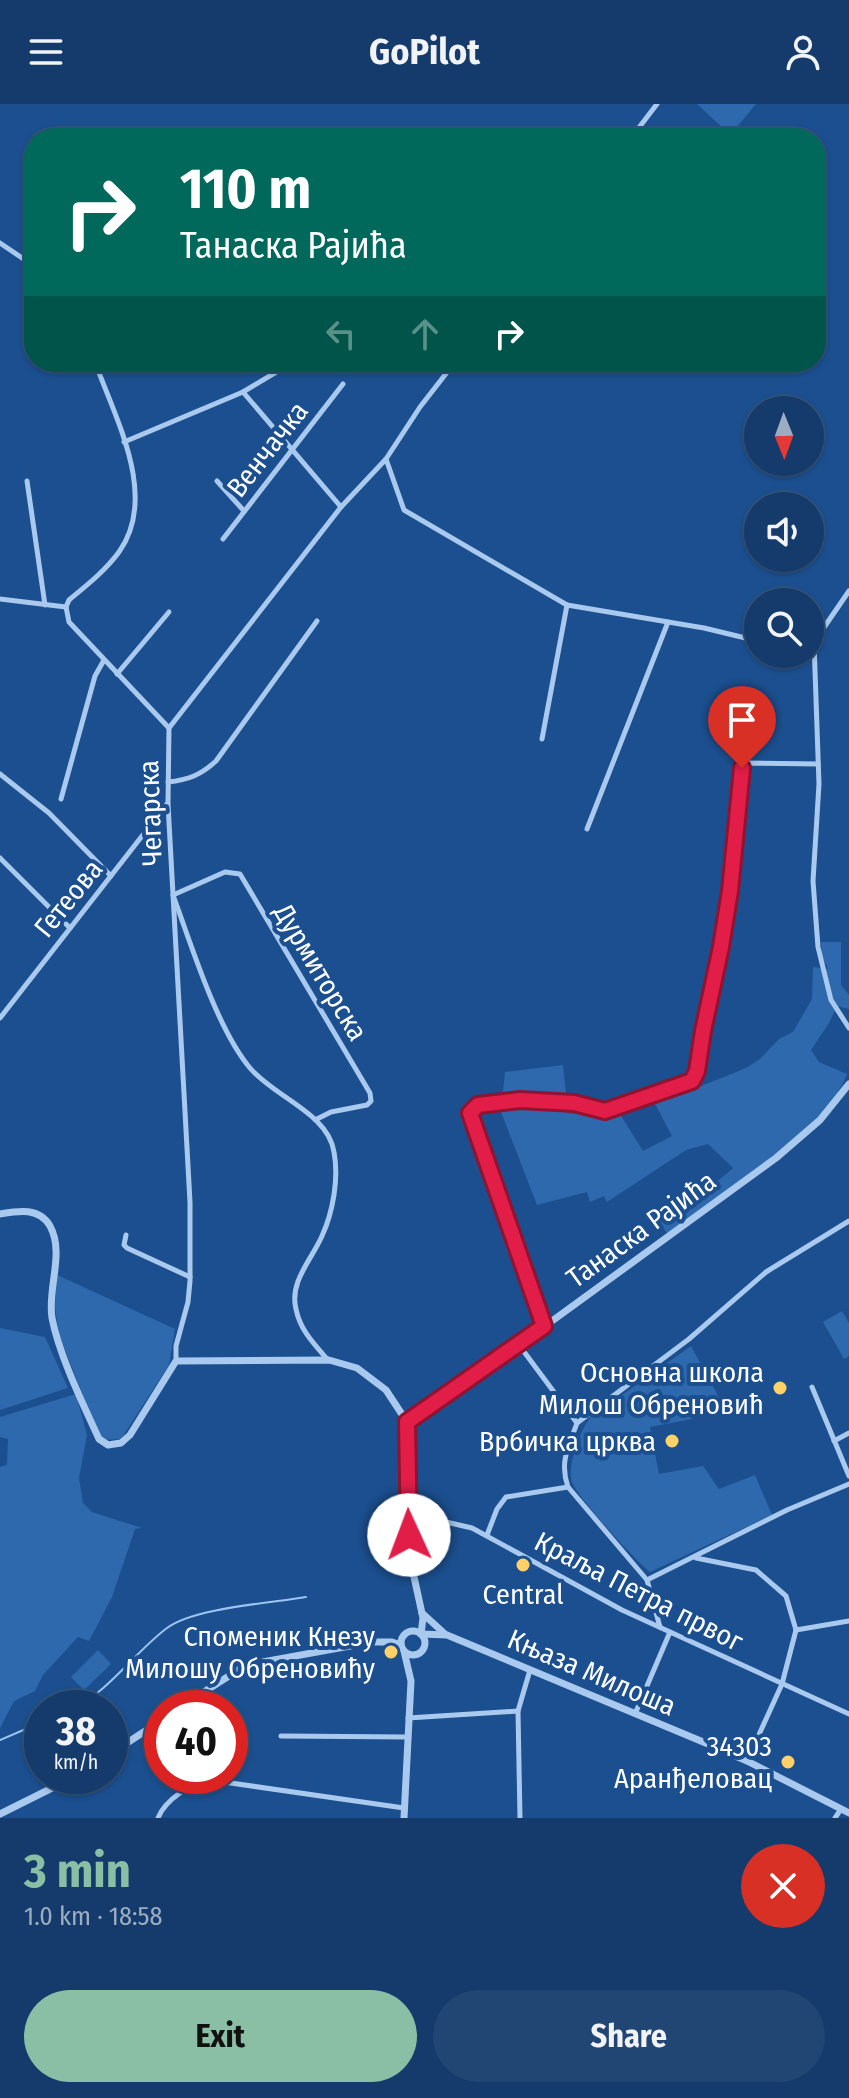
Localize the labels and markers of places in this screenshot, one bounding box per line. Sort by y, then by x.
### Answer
pin [708,686,776,768]
place label: Основна школа Милош Обреновић [539,1356,764,1421]
marker: Основна школа Милош Обреновић [771,1379,789,1397]
place label: Врбичка црква [479,1425,656,1458]
marker: Врбичка црква [663,1432,681,1450]
marker: Central [514,1556,532,1574]
place label: Central [482,1578,564,1611]
place label: Споменик Кнезу Милошу Обреновићу [125,1620,376,1685]
marker: Споменик Кнезу Милошу Обреновићу [382,1643,400,1661]
place label: 34303 Аранђеловац [614,1730,772,1795]
marker: 34303 Аранђеловац [779,1753,797,1771]

